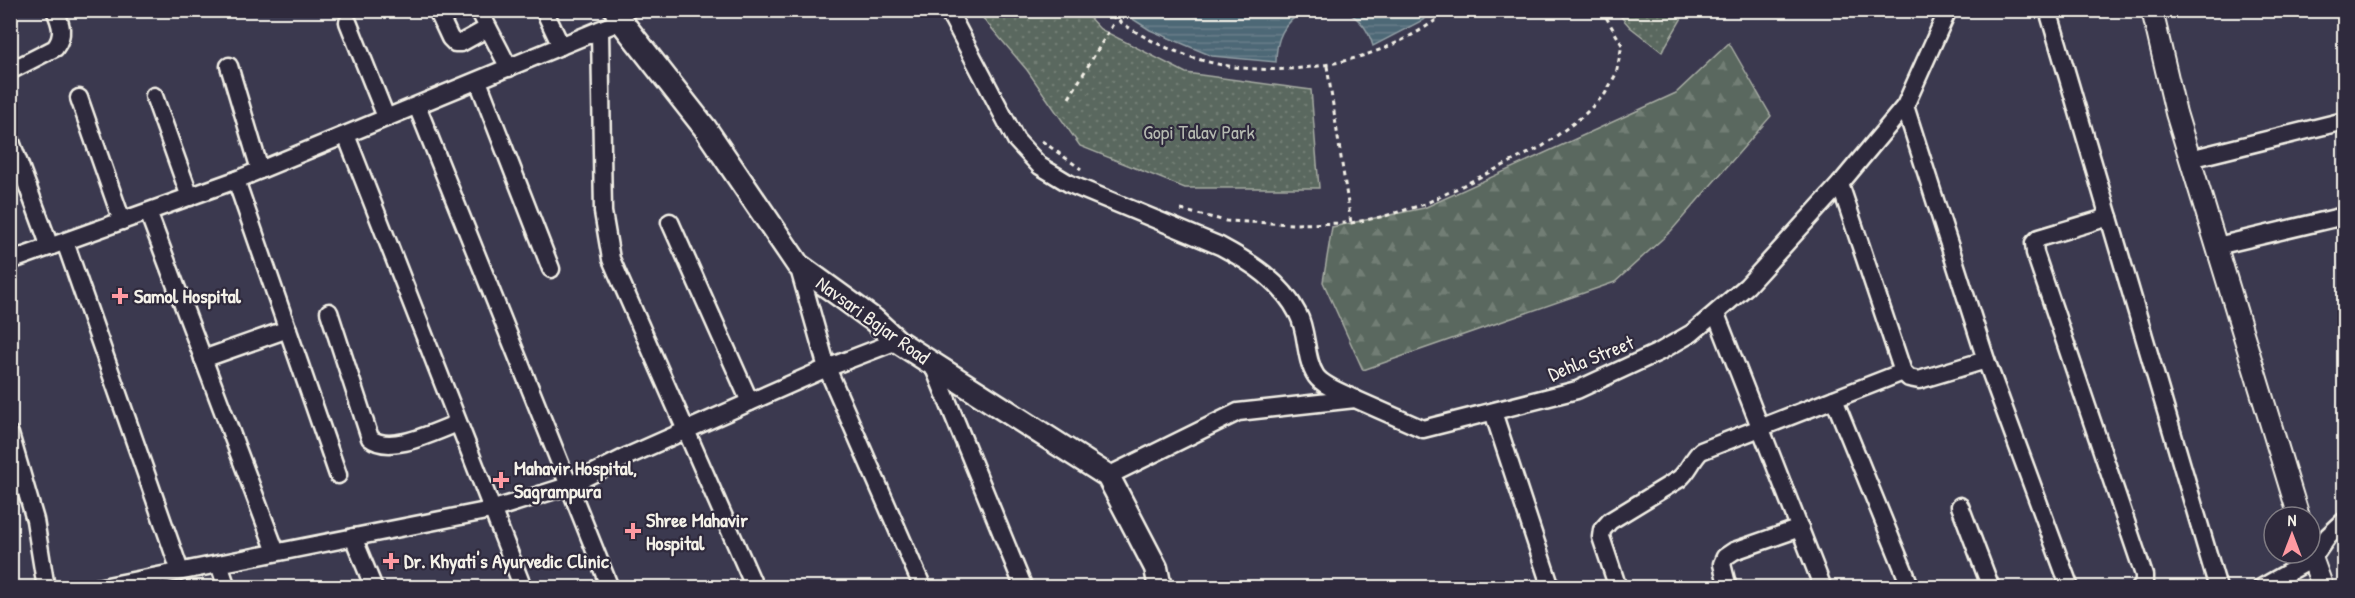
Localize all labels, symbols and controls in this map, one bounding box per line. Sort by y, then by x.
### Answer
park label: Gopi Talav Park [1143,118,1255,145]
street label: Navsari Bajar Road [811,269,936,370]
place label: Samol Hospital [134,282,241,310]
marker: Samol Hospital [111,287,129,305]
street label: Dehla Street [1544,328,1639,387]
place label: Mahavir Hospital, Sagrampura [514,454,637,505]
marker: Mahavir Hospital, Sagrampura [492,471,510,489]
north arrow [2262,505,2322,565]
place label: Shree Mahavir Hospital [646,506,748,557]
text: N [2288,509,2297,531]
marker: Shree Mahavir Hospital [624,522,642,540]
place label: Dr. Khyati's Ayurvedic Clinic [404,547,610,575]
marker: Dr. Khyati's Ayurvedic Clinic [382,552,400,570]

